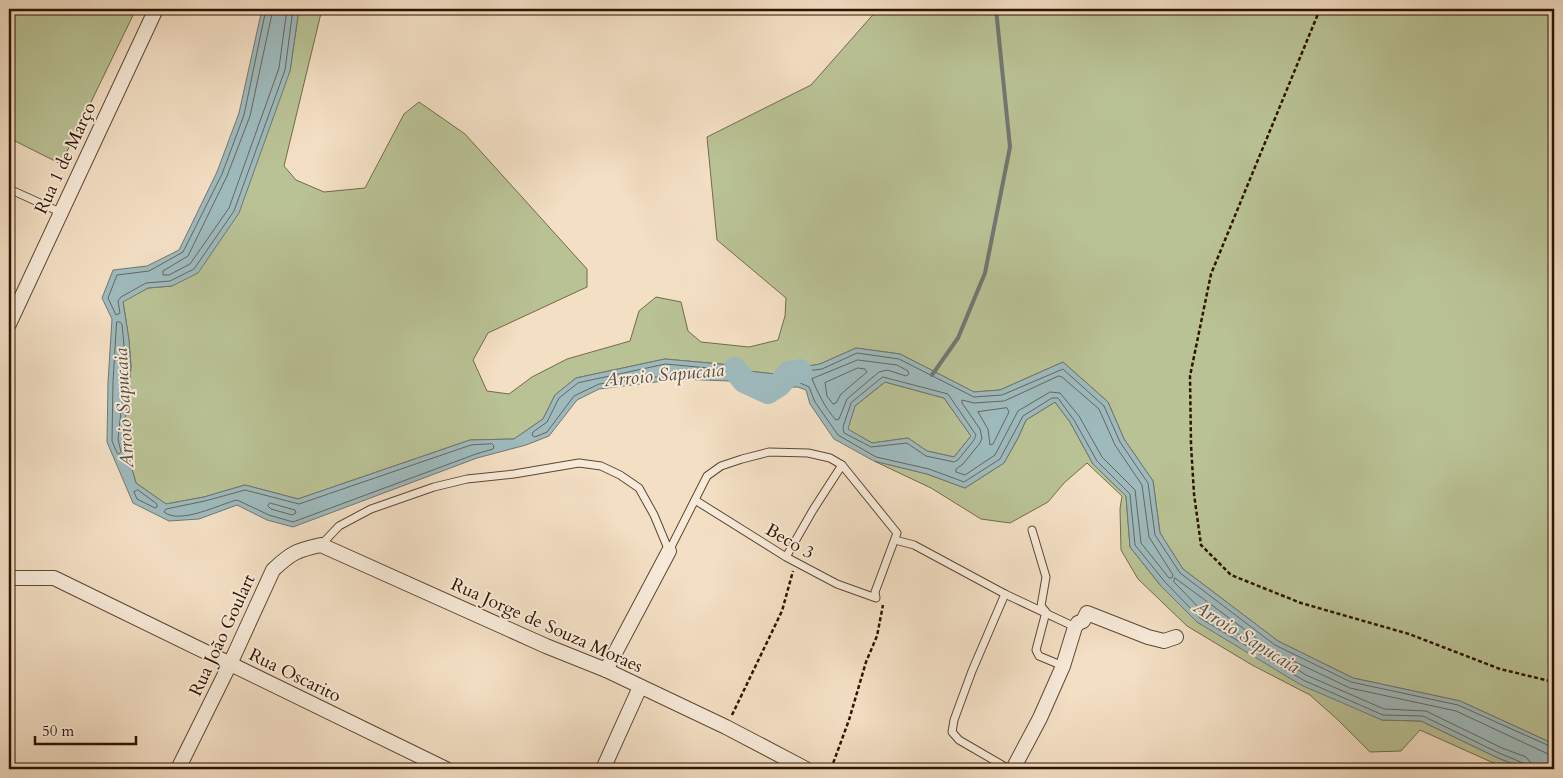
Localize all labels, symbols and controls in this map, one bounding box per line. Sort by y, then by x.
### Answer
street label: Rua 1 de Março [29,98,102,218]
water label: Arroio Sapucaia [108,347,140,470]
water label: Arroio Sapucaia [602,357,726,393]
street label: Beco 3 [761,518,819,565]
street label: Rua João Goulart [183,570,262,700]
street label: Rua Jorge de Souza Moraes [447,572,647,679]
water label: Arroio Sapucaia [1188,593,1305,680]
street label: Rua Oscarito [245,642,345,709]
scale bar [35,713,136,745]
text: 50 m [42,721,74,741]

